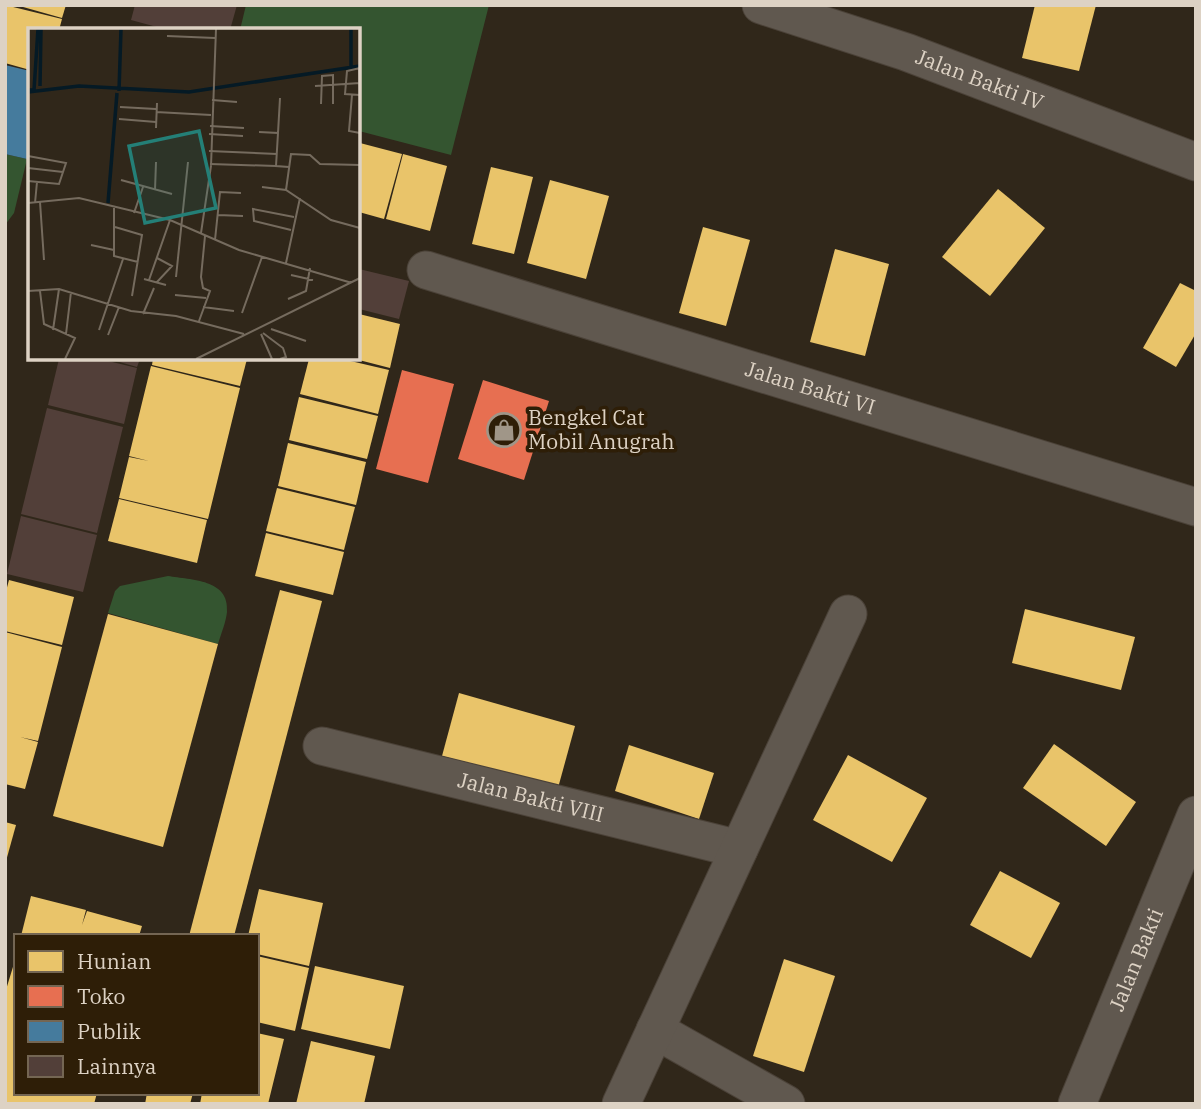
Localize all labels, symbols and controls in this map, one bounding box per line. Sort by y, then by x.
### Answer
inset map [28,28,360,360]
street label: Jalan Bakti IV [912,42,1048,116]
street label: Jalan Bakti VI [742,354,879,421]
place label: Bengkel Cat Mobil Anugrah [528,403,675,455]
shop icon: Bengkel Cat Mobil Anugrah [485,411,523,449]
street label: Jalan Bakti VIII [455,765,607,828]
street label: Jalan Bakti [1102,904,1169,1015]
legend [14,934,259,1095]
text: Hunian [77,947,151,975]
text: Toko [77,982,125,1010]
text: Publik [77,1017,142,1045]
text: Lainnya [77,1052,157,1080]

